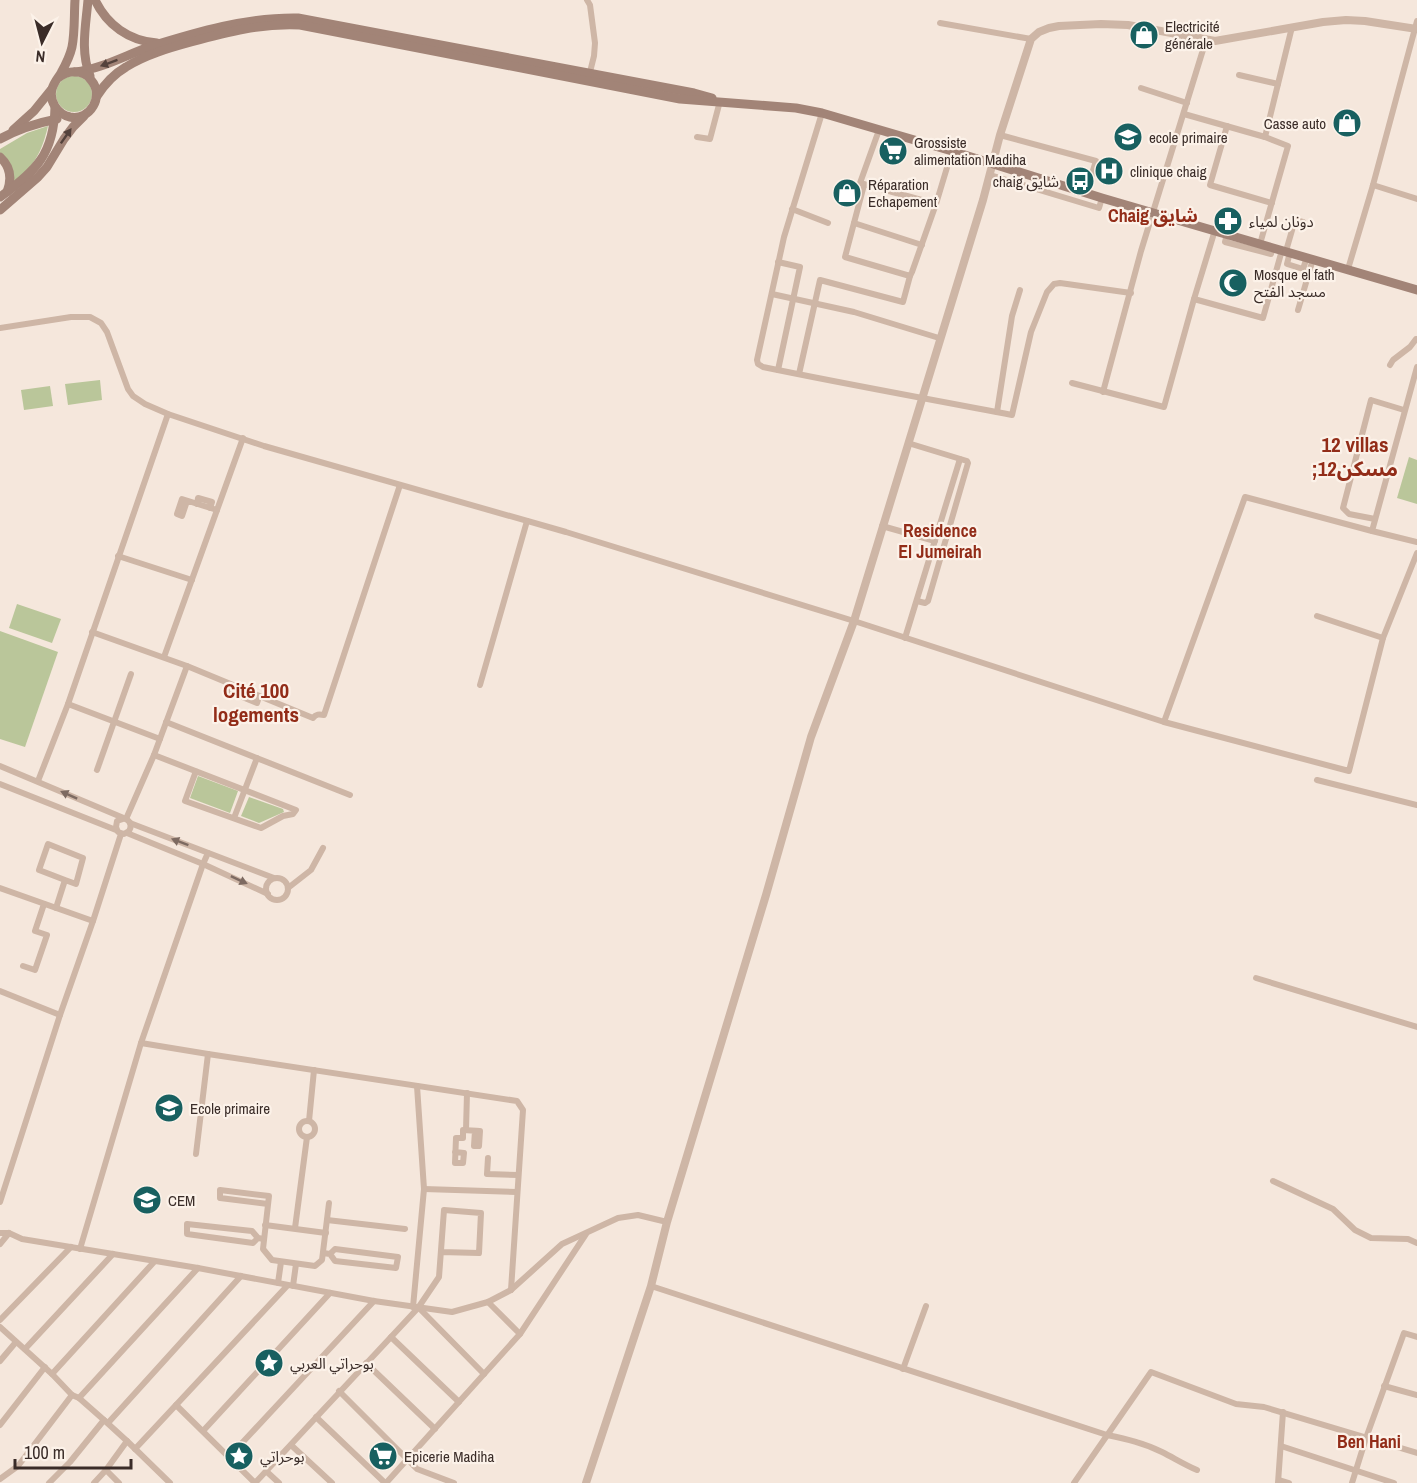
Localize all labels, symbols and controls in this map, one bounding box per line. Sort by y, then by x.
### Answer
north arrow [12,12,72,72]
place label: Electricité générale [1165,16,1220,54]
shop icon: Electricité générale [1128,19,1160,51]
text: N [35,45,46,68]
one-way arrow [100,58,118,68]
shop icon: Casse auto [1331,107,1363,139]
place label: Casse auto [1264,113,1326,134]
school or university icon: ecole primaire [1112,121,1144,153]
place label: ecole primaire [1149,127,1228,148]
one-way arrow [60,128,72,144]
place label: Grossiste alimentation Madiha [914,132,1026,170]
supermarket icon: Grossiste alimentation Madiha [877,135,909,167]
hospital icon: clinique chaig [1093,155,1125,187]
place label: clinique chaig [1130,161,1207,182]
bus stop icon: chaig شايق [1064,165,1096,197]
place label: chaig شايق [993,171,1059,192]
place label: Réparation Echapement [868,174,938,212]
shop icon: Réparation Echapement [831,177,863,209]
district label: Chaig شايق [1108,203,1198,228]
pharmacy icon: دونان لمياء [1212,205,1244,237]
place label: دونان لمياء [1249,211,1314,232]
place label: Mosque el fath مسجد الفتح [1254,264,1335,304]
mosque icon: Mosque el fath مسجد الفتح [1217,267,1249,299]
district label: 12 villas ;12مسكن [1312,430,1398,483]
district label: Residence El Jumeirah [898,518,982,564]
district label: Cité 100 logements [213,676,299,729]
one-way arrow [60,790,78,800]
one-way arrow [171,837,189,847]
one-way arrow [230,876,247,885]
school or university icon: Ecole primaire [153,1092,185,1124]
place label: Ecole primaire [190,1098,270,1119]
school or university icon: CEM [131,1184,163,1216]
place label: CEM [168,1190,195,1211]
place icon: بوحراتي العربي [253,1347,285,1379]
place label: بوحراتي العربي [290,1353,374,1375]
district label: Ben Hani [1337,1429,1401,1454]
scale bar [15,1432,130,1470]
text: 100 m [24,1440,65,1465]
place icon: بوحراتي [223,1440,255,1472]
supermarket icon: Epicerie Madiha [367,1440,399,1472]
place label: بوحراتي [260,1446,305,1468]
place label: Epicerie Madiha [404,1446,494,1467]

